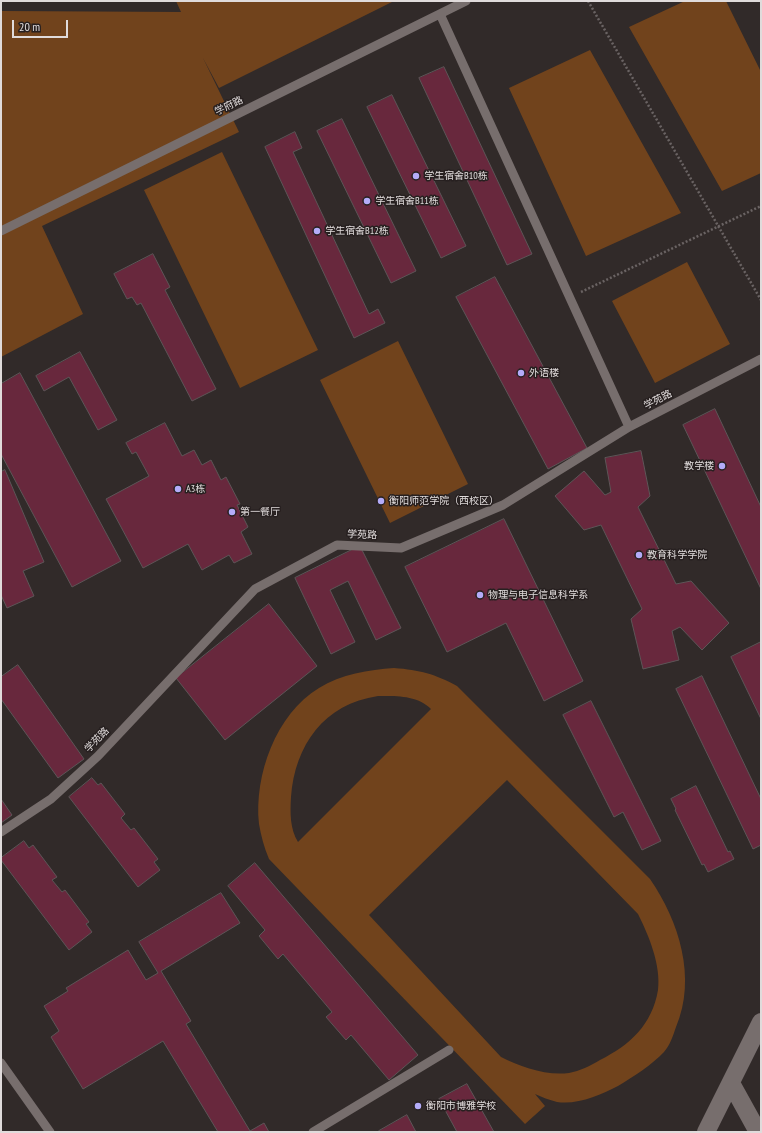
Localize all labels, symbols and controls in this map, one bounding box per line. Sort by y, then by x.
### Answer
scale bar [14,12,70,38]
text: 20 m [19,19,40,34]
street label: 学府路 [213,94,245,118]
place label: 学生宿舍B10栋 [424,170,488,182]
marker: 学生宿舍B10栋 [411,171,421,181]
place label: 学生宿舍B11栋 [375,195,439,207]
marker: 学生宿舍B11栋 [362,196,372,206]
place label: 学生宿舍B12栋 [325,225,389,237]
marker: 学生宿舍B12栋 [312,226,322,236]
place label: 外语楼 [529,367,559,379]
marker: 外语楼 [516,368,526,378]
street label: 学苑路 [642,388,674,412]
place label: 教学楼 [684,460,714,472]
marker: 教学楼 [717,461,727,471]
place label: A3栋 [186,483,205,495]
marker: A3栋 [173,484,183,494]
place label: 衡阳师范学院（西校区） [389,495,499,507]
marker: 衡阳师范学院（西校区） [376,496,386,506]
place label: 第一餐厅 [240,506,280,518]
marker: 第一餐厅 [227,507,237,517]
street label: 学苑路 [347,528,377,542]
place label: 教育科学学院 [647,549,707,561]
marker: 教育科学学院 [634,550,644,560]
place label: 物理与电子信息科学系 [488,589,588,601]
marker: 物理与电子信息科学系 [475,590,485,600]
street label: 学苑路 [82,725,112,755]
place label: 衡阳市博雅学校 [426,1100,496,1112]
marker: 衡阳市博雅学校 [413,1101,423,1111]

